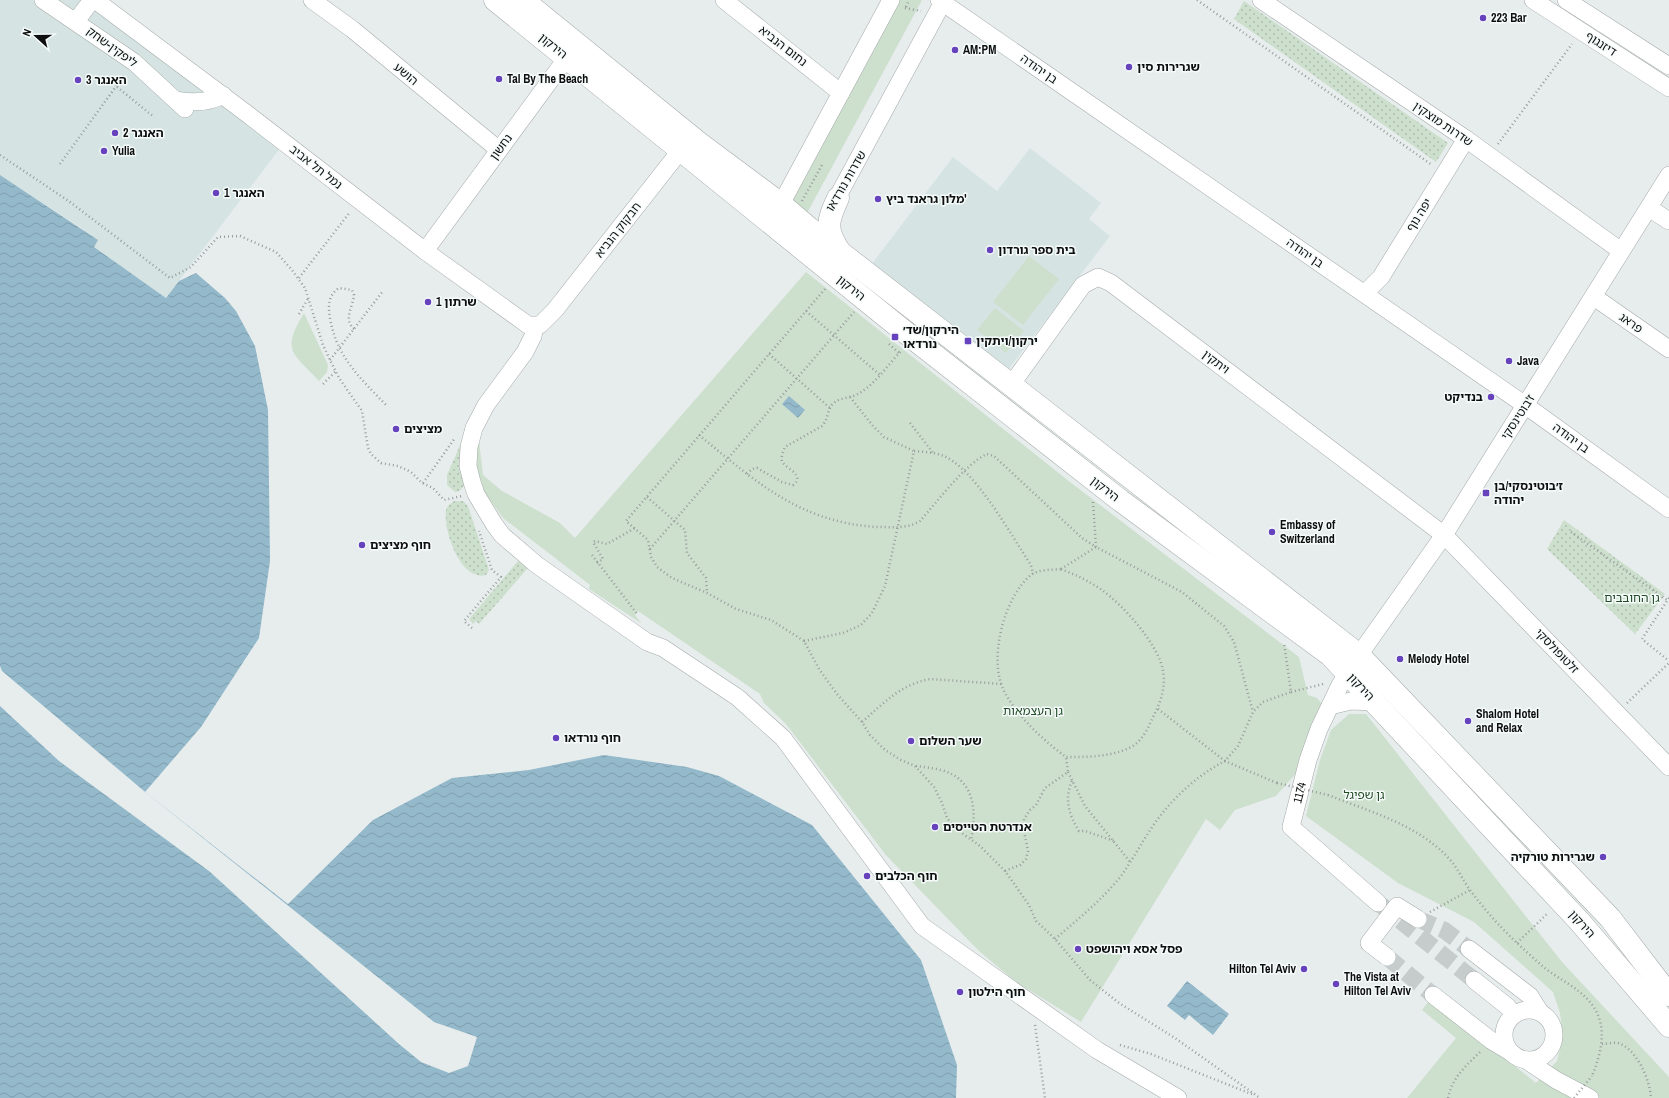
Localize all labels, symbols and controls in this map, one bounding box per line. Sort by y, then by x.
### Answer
place label: 223 Bar [1491,10,1527,26]
marker: 223 Bar [1478,13,1488,23]
north arrow [16,16,56,56]
street label: נחום הנביא [756,22,810,70]
street label: ליפקין-שחק [83,23,141,71]
text: N [19,27,34,38]
street label: דיזנגוף [1582,28,1620,60]
street label: הירקון [535,30,571,62]
place label: AM:PM [963,42,996,58]
marker: AM:PM [950,45,960,55]
street label: בן יהודה [1017,50,1061,88]
street label: הושע [391,59,421,89]
place label: שגרירות סין [1137,59,1200,75]
marker: שגרירות סין [1124,62,1134,72]
place label: Tal By The Beach [507,71,588,87]
place label: האנגר 3 [86,72,127,88]
marker: Tal By The Beach [494,74,504,84]
marker: האנגר 3 [73,75,83,85]
street label: שדרות מוצקין [1410,98,1476,150]
place label: האנגר 2 [123,125,164,141]
marker: האנגר 2 [110,128,120,138]
street label: נחשון [486,131,516,163]
street label: נמל תל אביב [286,141,346,193]
place label: Yulia [112,143,136,159]
marker: Yulia [99,146,109,156]
street label: שדרות נורדאו [822,148,870,214]
place label: האנגר 1 [224,185,265,201]
marker: האנגר 1 [211,188,221,198]
place label: מלון גראנד ביץ' [886,191,967,207]
marker: מלון גראנד ביץ' [873,194,883,204]
street label: יפה נוף [1403,195,1435,235]
street label: חבקוק הנביא [591,199,645,261]
street label: בן יהודה [1283,234,1327,272]
place label: בית ספר גורדון [998,242,1076,258]
marker: בית ספר גורדון [985,245,995,255]
street label: הירקון [833,272,869,304]
place label: שרתון 1 [436,294,477,310]
marker: שרתון 1 [423,297,433,307]
street label: פראג [1616,309,1646,337]
place label: הירקון/שד׳ נורדאו [903,322,959,352]
marker: הירקון/שד׳ נורדאו [890,332,900,342]
place label: ירקון/ויתקין [976,333,1038,349]
marker: ירקון/ויתקין [963,336,973,346]
street label: ויתקין [1199,347,1233,377]
place label: Java [1517,353,1539,369]
marker: Java [1504,356,1514,366]
place label: בנדיקט [1444,389,1483,405]
street label: ז'בוטינסקי [1498,391,1539,443]
marker: בנדיקט [1486,392,1496,402]
street label: בן יהודה [1549,419,1593,457]
place label: מציצים [404,421,443,437]
marker: מציצים [391,424,401,434]
street label: הירקון [1087,473,1123,505]
place label: ז׳בוטינסקי/בן יהודה [1494,478,1564,508]
marker: ז׳בוטינסקי/בן יהודה [1481,488,1491,498]
place label: Embassy of Switzerland [1280,517,1336,547]
marker: Embassy of Switzerland [1267,527,1277,537]
place label: חוף מציצים [370,537,431,553]
marker: חוף מציצים [357,540,367,550]
park label: גן החובבים [1604,590,1660,606]
street label: זלטופולסקי [1532,625,1582,677]
place label: Melody Hotel [1408,651,1470,667]
marker: Melody Hotel [1395,654,1405,664]
street label: הירקון [1344,670,1378,704]
park label: גן העצמאות [1003,703,1063,719]
place label: Shalom Hotel and Relax [1476,706,1539,736]
marker: Shalom Hotel and Relax [1463,716,1473,726]
place label: חוף נורדאו [564,730,621,746]
marker: חוף נורדאו [551,733,561,743]
place label: שער השלום [919,733,982,749]
marker: שער השלום [906,736,916,746]
street label: 1174 [1289,780,1310,805]
park label: גן שפיגל [1343,787,1385,803]
place label: אנדרטת הטייסים [943,819,1032,835]
marker: אנדרטת הטייסים [930,822,940,832]
place label: שגרירות טורקיה [1511,849,1595,865]
marker: שגרירות טורקיה [1598,852,1608,862]
place label: חוף הכלבים [875,868,938,884]
marker: חוף הכלבים [862,871,872,881]
street label: הירקון [1565,907,1599,941]
place label: פסל אסא ויהושפט [1086,941,1183,957]
marker: פסל אסא ויהושפט [1073,944,1083,954]
place label: Hilton Tel Aviv [1229,961,1297,977]
marker: Hilton Tel Aviv [1299,964,1309,974]
place label: The Vista at Hilton Tel Aviv [1344,969,1411,999]
marker: The Vista at Hilton Tel Aviv [1331,979,1341,989]
place label: חוף הילטון [968,984,1026,1000]
marker: חוף הילטון [955,987,965,997]

